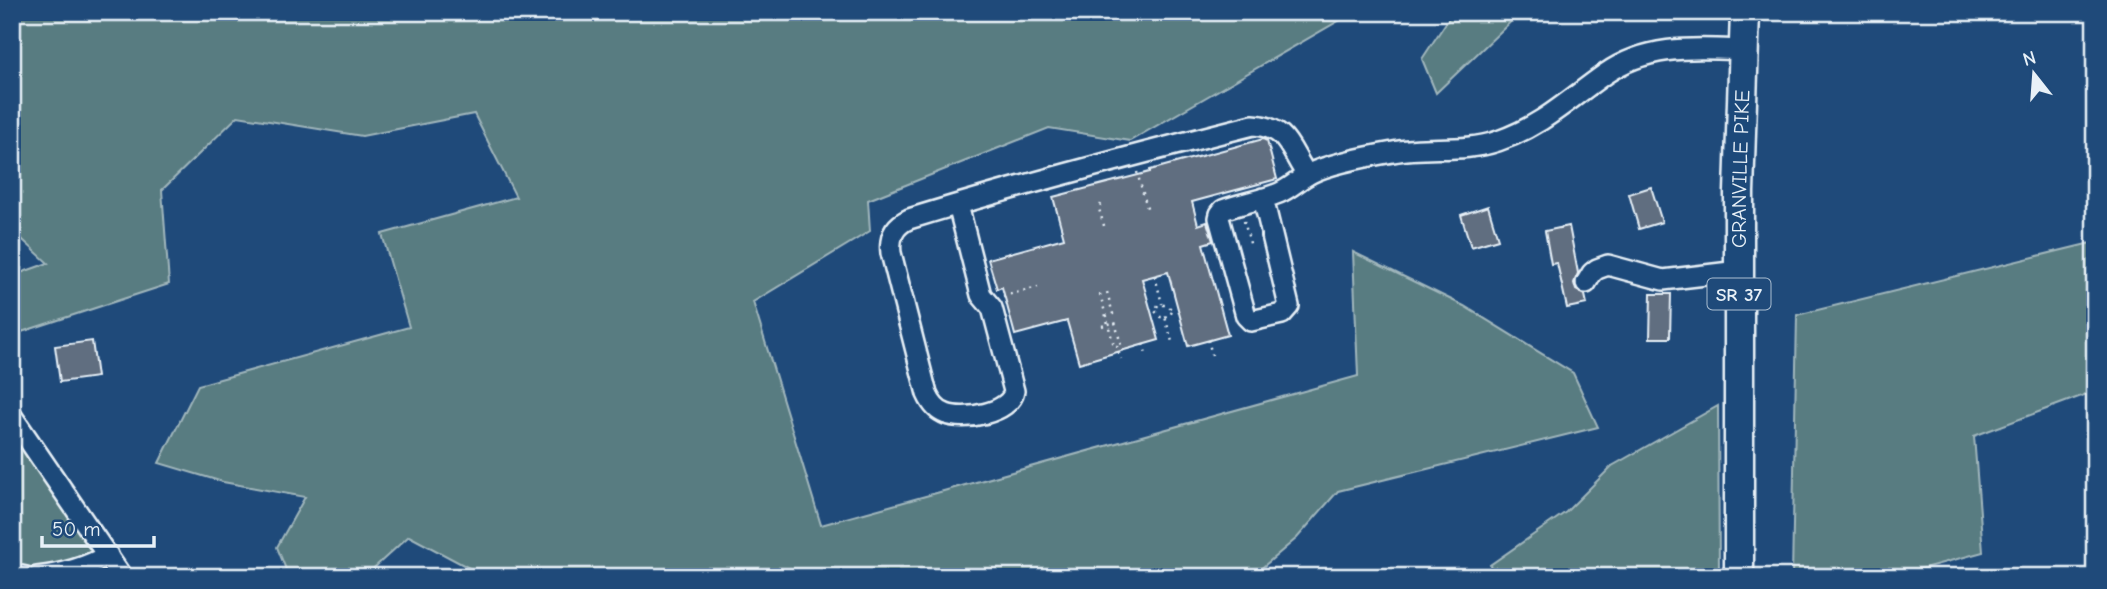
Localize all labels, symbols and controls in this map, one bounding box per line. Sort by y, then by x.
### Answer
north arrow [1998,38,2068,108]
text: N [2020,46,2038,71]
street label: GRANVILLE PIKE [1727,90,1754,248]
road number: SR 37 [1708,278,1770,310]
scale bar [42,505,154,549]
text: 50 m [52,517,101,541]

